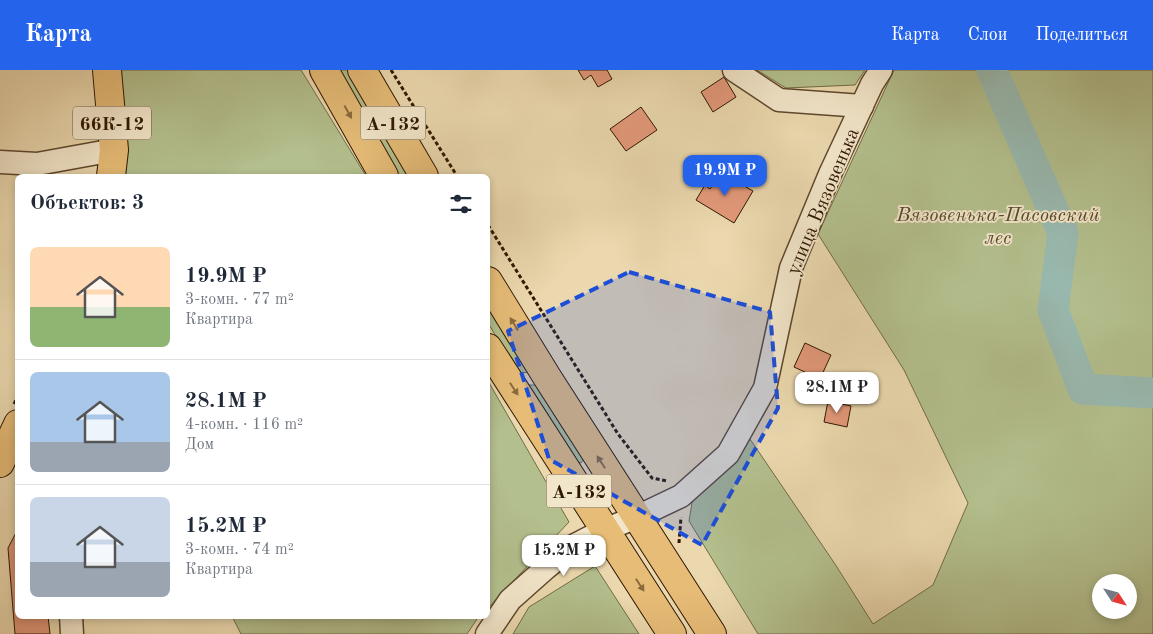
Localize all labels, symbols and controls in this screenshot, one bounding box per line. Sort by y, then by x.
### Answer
text: Карта [25,23,92,47]
text: Карта [891,26,940,44]
text: Слои [968,26,1007,44]
text: Поделиться [1035,26,1128,44]
road number: 66К-12 [73,106,151,140]
one-way arrow [344,106,353,119]
road number: А-132 [360,106,426,140]
street label: улица Вязовенька [784,125,864,278]
pin: 19.9M ₽ [679,154,771,197]
text: 19.9M ₽ [694,163,756,179]
icon: filters [447,190,475,218]
text: Объектов: 3 [30,193,144,214]
park label: Вязовенька-Пасовский лес [895,206,1100,249]
text: 19.9M ₽ [185,266,267,287]
icon: home [70,267,130,327]
text: 3-комн. · 77 m² [185,292,294,308]
text: Квартира [185,312,253,328]
one-way arrow [510,318,519,331]
pin: 28.1M ₽ [791,372,883,414]
text: 28.1M ₽ [806,380,868,396]
one-way arrow [509,383,518,396]
text: 28.1M ₽ [185,391,267,412]
icon: home [70,392,130,452]
text: 4-комн. · 116 m² [185,417,303,433]
text: Дом [185,437,214,453]
one-way arrow [596,455,606,468]
road number: А-132 [546,474,612,508]
text: 15.2M ₽ [185,516,267,537]
icon: home [70,517,130,577]
pin: 15.2M ₽ [518,534,610,577]
text: 3-комн. · 74 m² [185,542,294,558]
text: 15.2M ₽ [533,543,595,559]
text: Квартира [185,562,253,578]
north arrow [1092,574,1138,619]
map controls [1092,574,1137,619]
one-way arrow [635,578,644,591]

